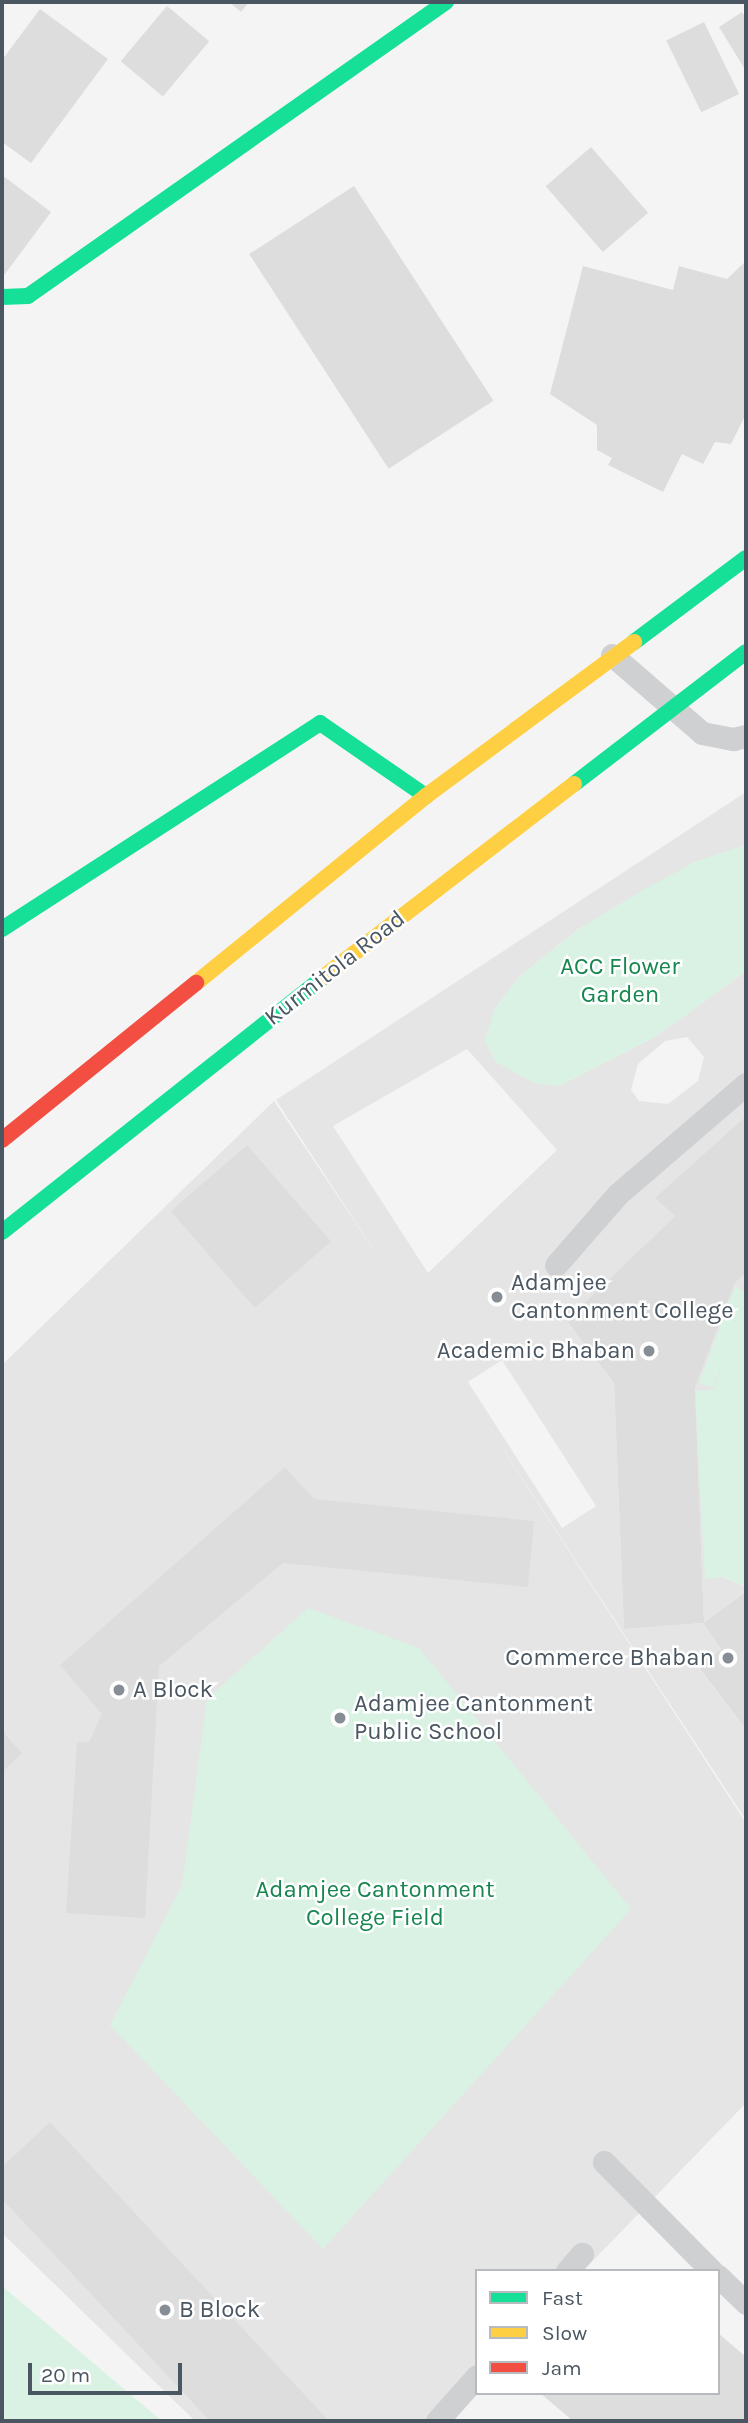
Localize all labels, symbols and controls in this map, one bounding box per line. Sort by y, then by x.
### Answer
street label: Kurmitola Road [259,904,411,1032]
park label: ACC Flower Garden [560,953,680,1009]
place label: Adamjee Cantonment College [511,1269,733,1325]
marker: Adamjee Cantonment College [489,1289,505,1305]
place label: Academic Bhaban [437,1337,635,1365]
marker: Academic Bhaban [641,1343,657,1359]
place label: Commerce Bhaban [505,1644,714,1672]
marker: Commerce Bhaban [720,1650,736,1666]
place label: A Block [133,1676,213,1704]
marker: A Block [111,1682,127,1698]
place label: Adamjee Cantonment Public School [354,1690,593,1746]
marker: Adamjee Cantonment Public School [332,1710,348,1726]
park label: Adamjee Cantonment College Field [256,1876,494,1932]
legend [475,2269,720,2395]
text: Fast [542,2286,583,2310]
place label: B Block [179,2296,260,2324]
marker: B Block [157,2302,173,2318]
text: Slow [542,2321,587,2345]
scale bar [32,2350,186,2394]
text: Jam [542,2356,582,2380]
text: 20 m [41,2363,90,2387]

